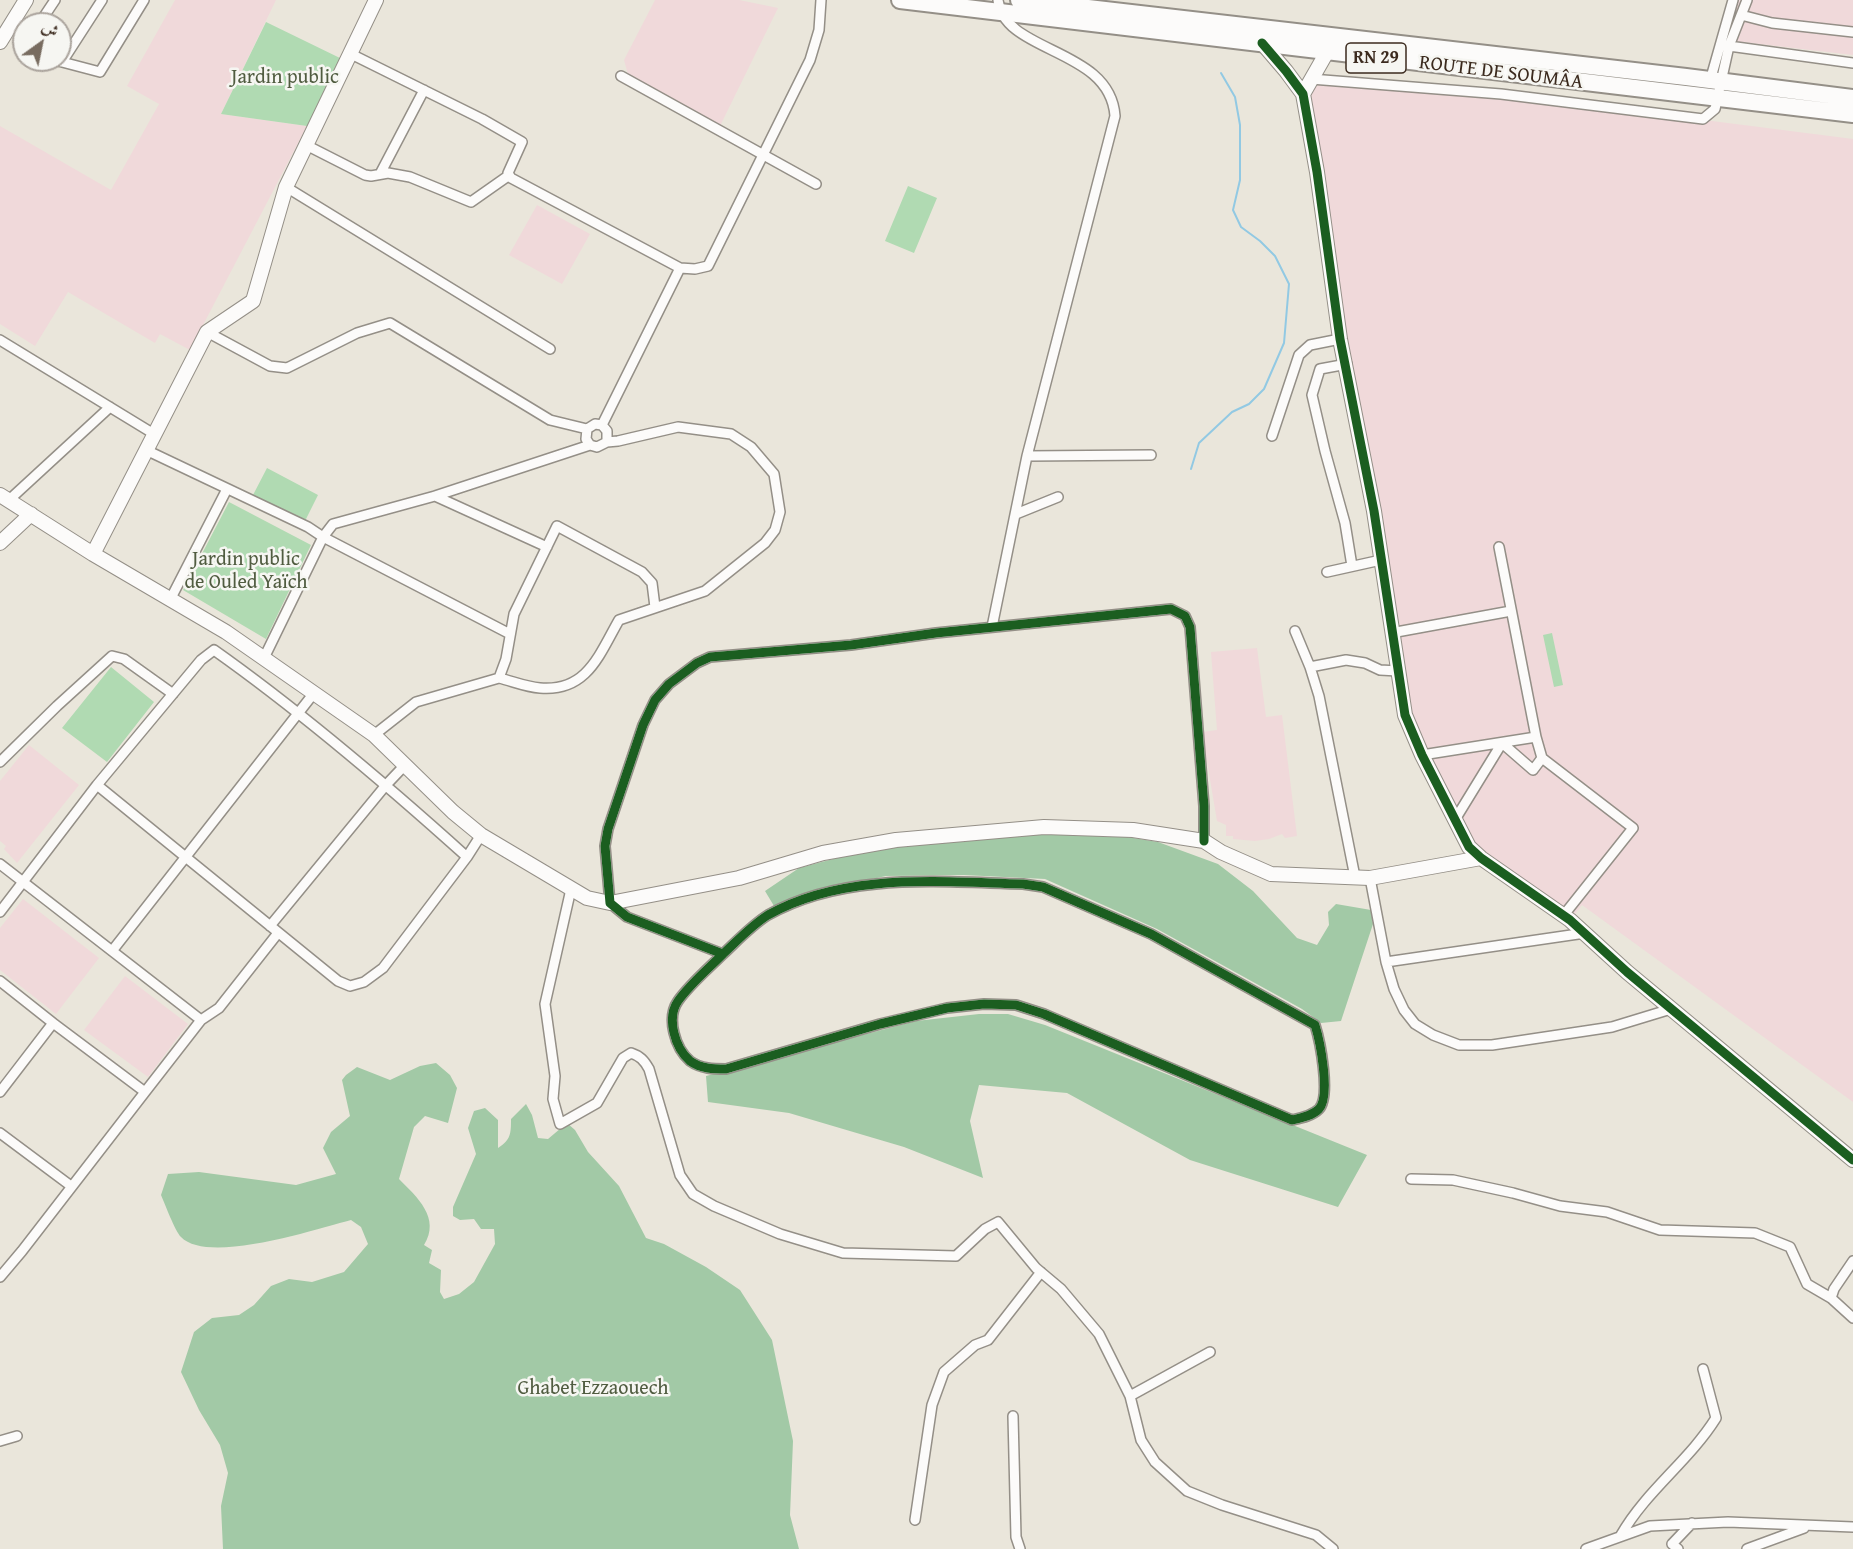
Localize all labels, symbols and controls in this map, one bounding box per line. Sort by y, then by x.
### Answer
north arrow [12,12,72,72]
text: ش [38,14,64,43]
road number: RN 29 [1346,43,1406,73]
street label: ROUTE DE SOUMÂA [1418,51,1584,95]
park label: Jardin public [231,66,339,90]
park label: Jardin public de Ouled Yaïch [184,548,308,595]
park label: Ghabet Ezzaouech [518,1377,668,1401]

